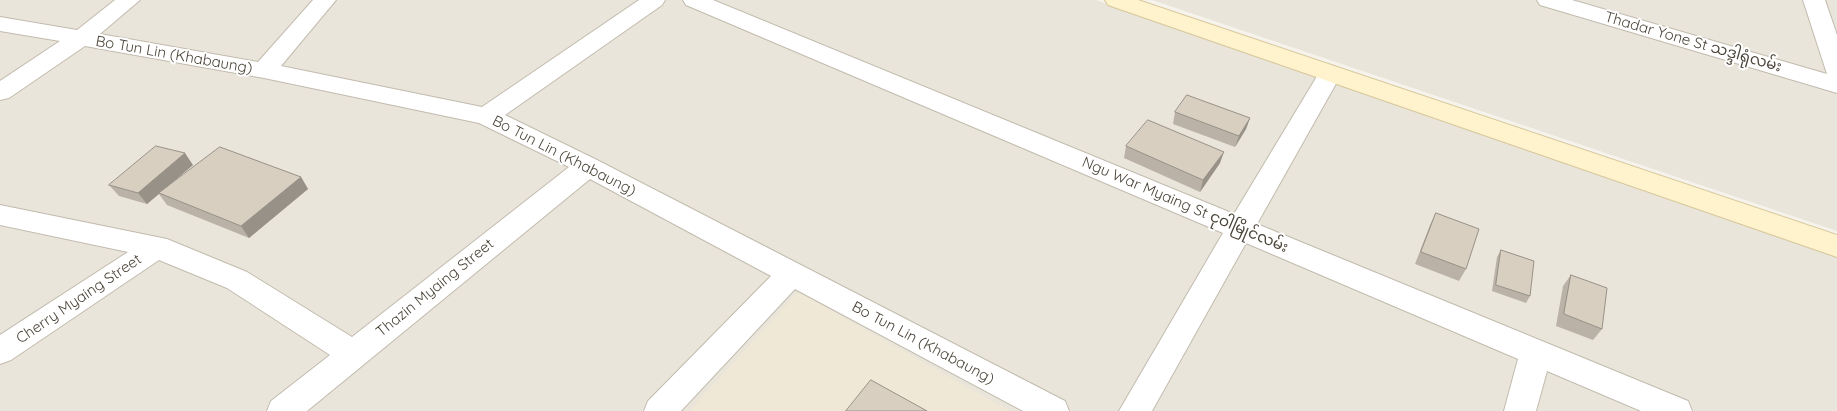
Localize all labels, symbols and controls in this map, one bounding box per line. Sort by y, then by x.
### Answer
street label: Thadar Yone St သဒ္ဒါရုံလမ်း [1602,8,1784,76]
street label: Bo Tun Lin (Khabaung) [94,32,254,78]
street label: Bo Tun Lin (Khabaung) [489,112,639,200]
street label: Ngu War Myaing St ငုဝါမြိုင်လမ်း [1079,153,1291,257]
street label: Thazin Myaing Street [373,235,497,341]
street label: Cherry Myaing Street [13,250,145,348]
street label: Bo Tun Lin (Khabaung) [849,298,997,388]

